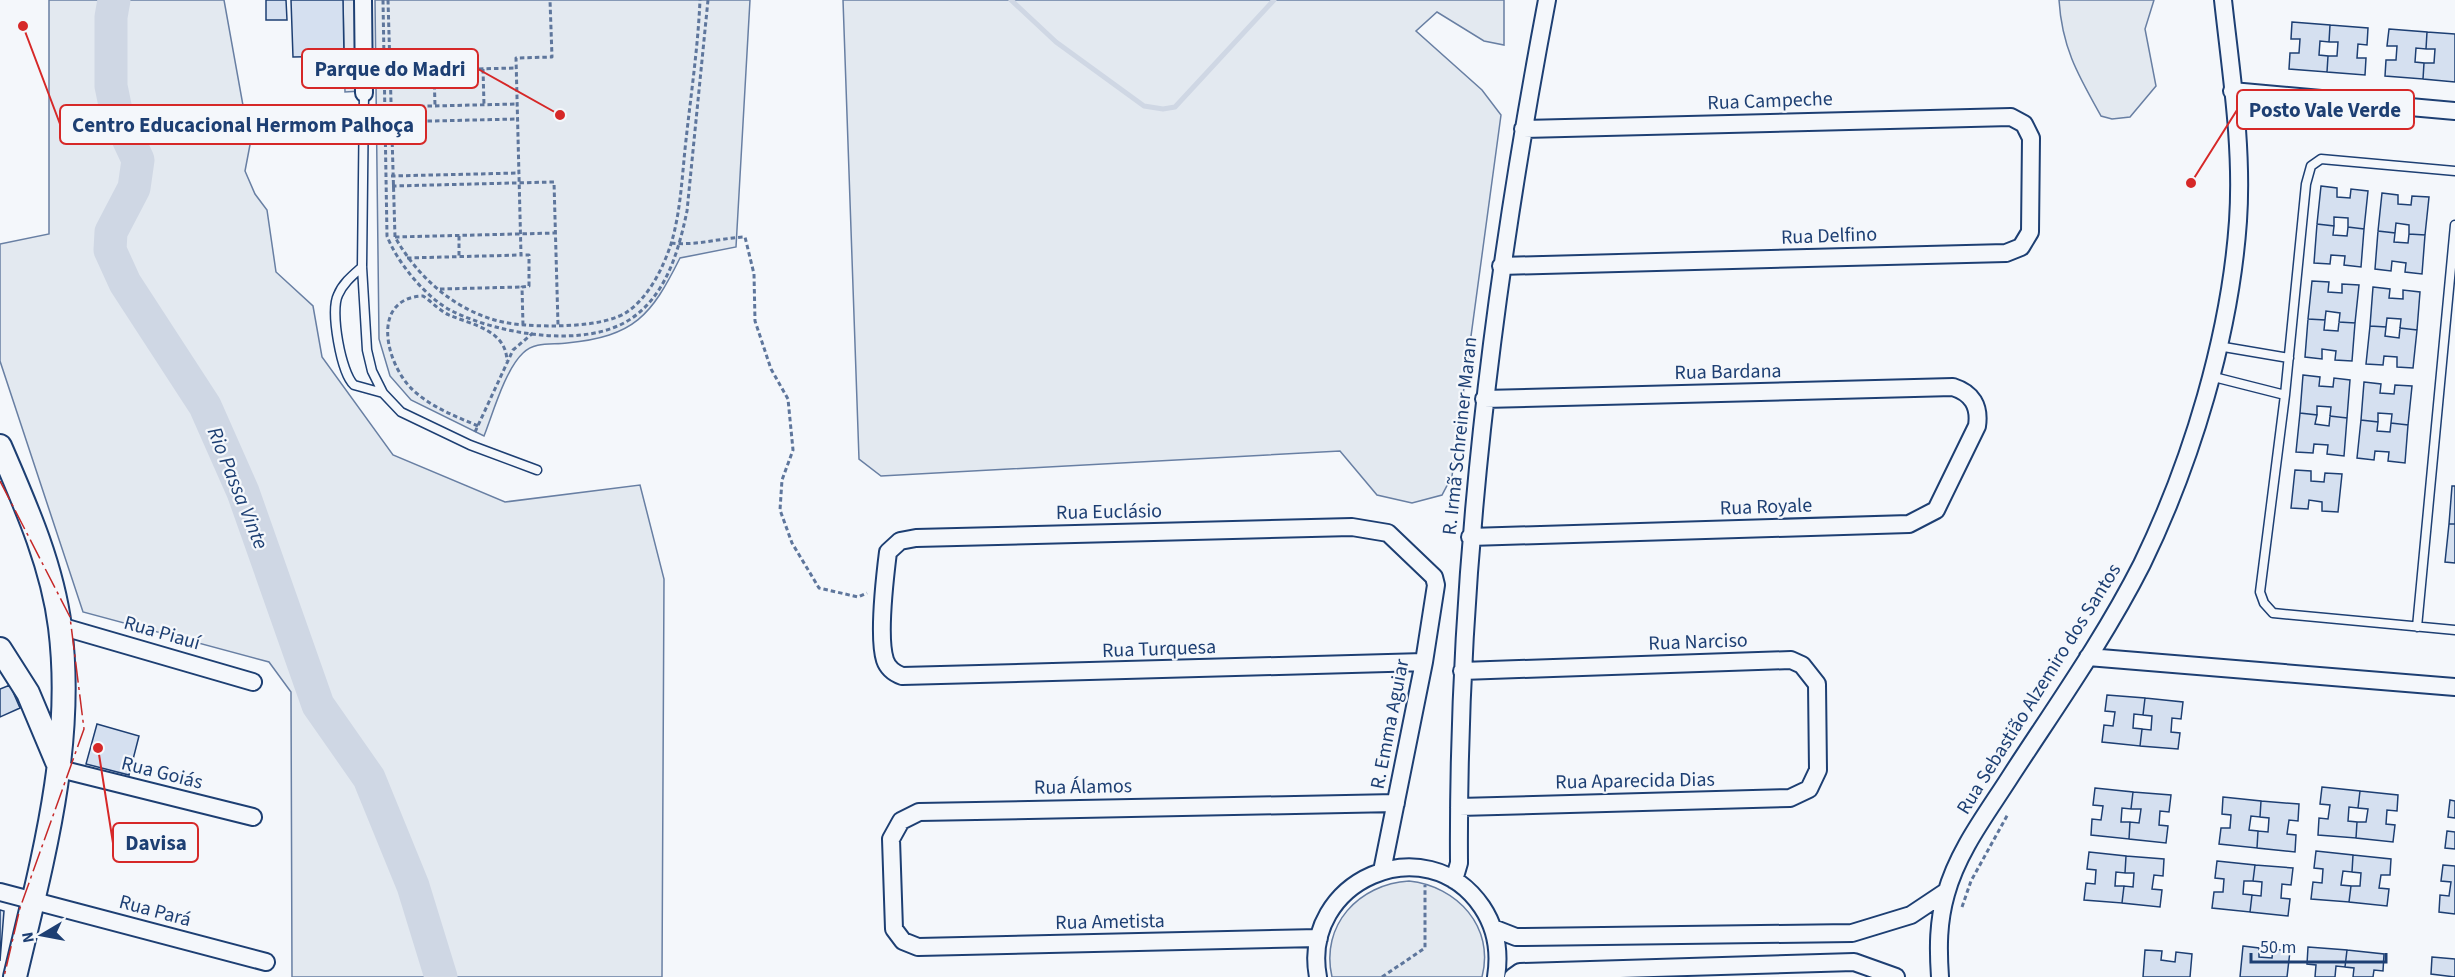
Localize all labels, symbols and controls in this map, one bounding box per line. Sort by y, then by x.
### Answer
callout: Parque do Madri [302,49,478,88]
text: Parque do Madri [314,54,466,84]
street label: Rua Campeche [1707,85,1833,117]
callout: Posto Vale Verde [2237,90,2414,129]
text: Posto Vale Verde [2249,95,2401,125]
callout: Centro Educacional Hermom Palhoça [60,105,426,144]
text: Centro Educacional Hermom Palhoça [72,110,414,140]
street label: Rua Delfino [1780,220,1878,252]
street label: R. Irmã Schreiner Maran [1436,335,1484,537]
street label: Rua Bardana [1674,357,1782,387]
water label: Rio Passa Vinte [200,422,276,554]
street label: Rua Royale [1719,491,1813,523]
street label: Rua Euclásio [1056,497,1162,527]
street label: Rua Sebastião Alzemiro dos Santos [1950,558,2128,820]
street label: Rua Piauí [120,609,205,658]
street label: Rua Narciso [1648,626,1748,658]
street label: Rua Turquesa [1101,633,1217,665]
street label: R. Emma Aguiar [1364,657,1416,791]
street label: Rua Goiás [118,749,206,797]
street label: Rua Aparecida Dias [1555,766,1715,796]
street label: Rua Álamos [1034,772,1132,802]
callout: Davisa [113,823,198,862]
text: Davisa [125,828,187,858]
street label: Rua Pará [116,888,194,934]
north arrow [12,905,72,965]
street label: Rua Ametista [1055,907,1165,937]
scale bar [2251,926,2386,964]
text: N [16,930,40,945]
text: 50 m [2260,935,2296,960]

